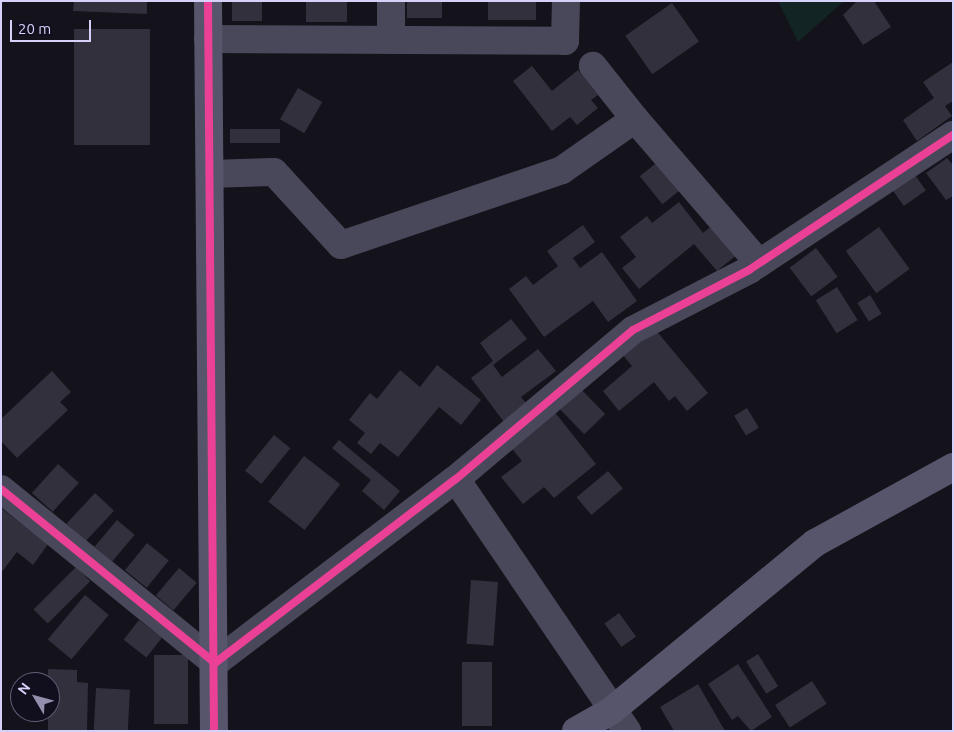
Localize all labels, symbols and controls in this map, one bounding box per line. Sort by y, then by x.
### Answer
scale bar [12,10,94,42]
text: 20 m [18,20,51,37]
north arrow [10,672,60,722]
text: N [14,680,33,698]

